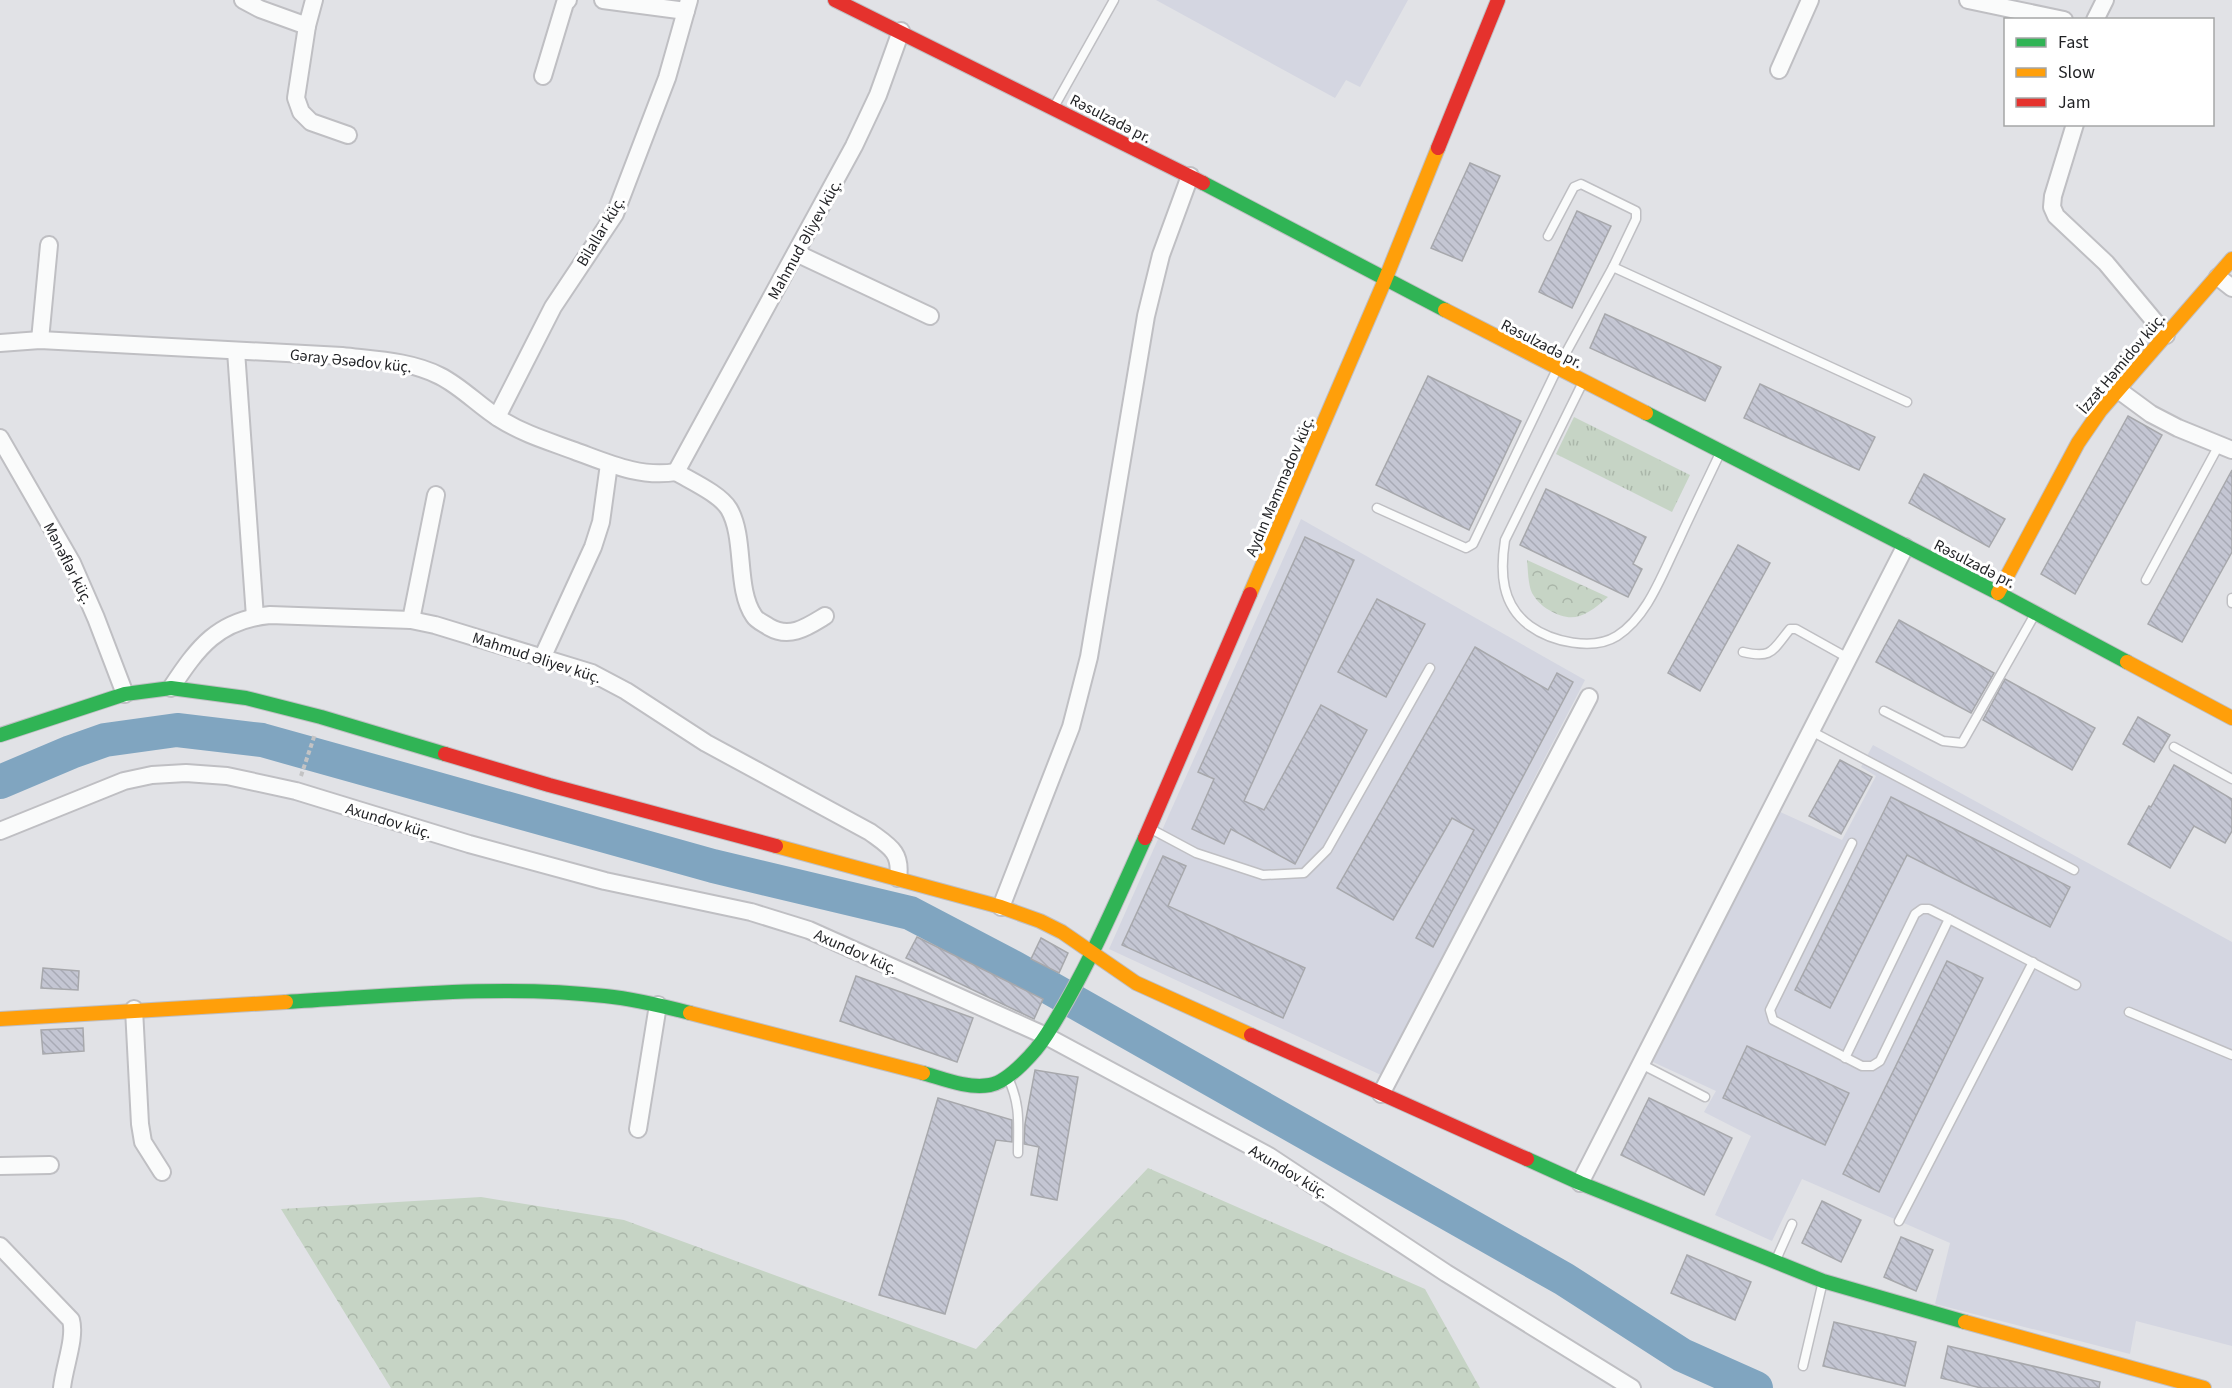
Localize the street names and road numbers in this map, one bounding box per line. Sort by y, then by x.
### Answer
street label: Rəsulzadə pr. [1066,89,1155,149]
street label: Mahmud Əliyev küç. [763,175,847,304]
street label: Bilallar küç. [571,192,630,271]
street label: İzzət Həmidov küç. [2073,309,2171,419]
street label: Rəsulzadə pr. [1497,314,1586,374]
street label: Gəray Əsədov küç. [289,344,413,378]
street label: Aydın Məmmədov küç. [1240,413,1319,560]
street label: Mənəflər küç. [38,519,98,608]
street label: Rəsulzadə pr. [1930,534,2019,594]
street label: Mahmud Əliyev küç. [469,627,604,689]
street label: Axundov küç. [343,797,435,844]
street label: Axundov küç. [810,924,901,980]
street label: Axundov küç. [1245,1139,1332,1204]

